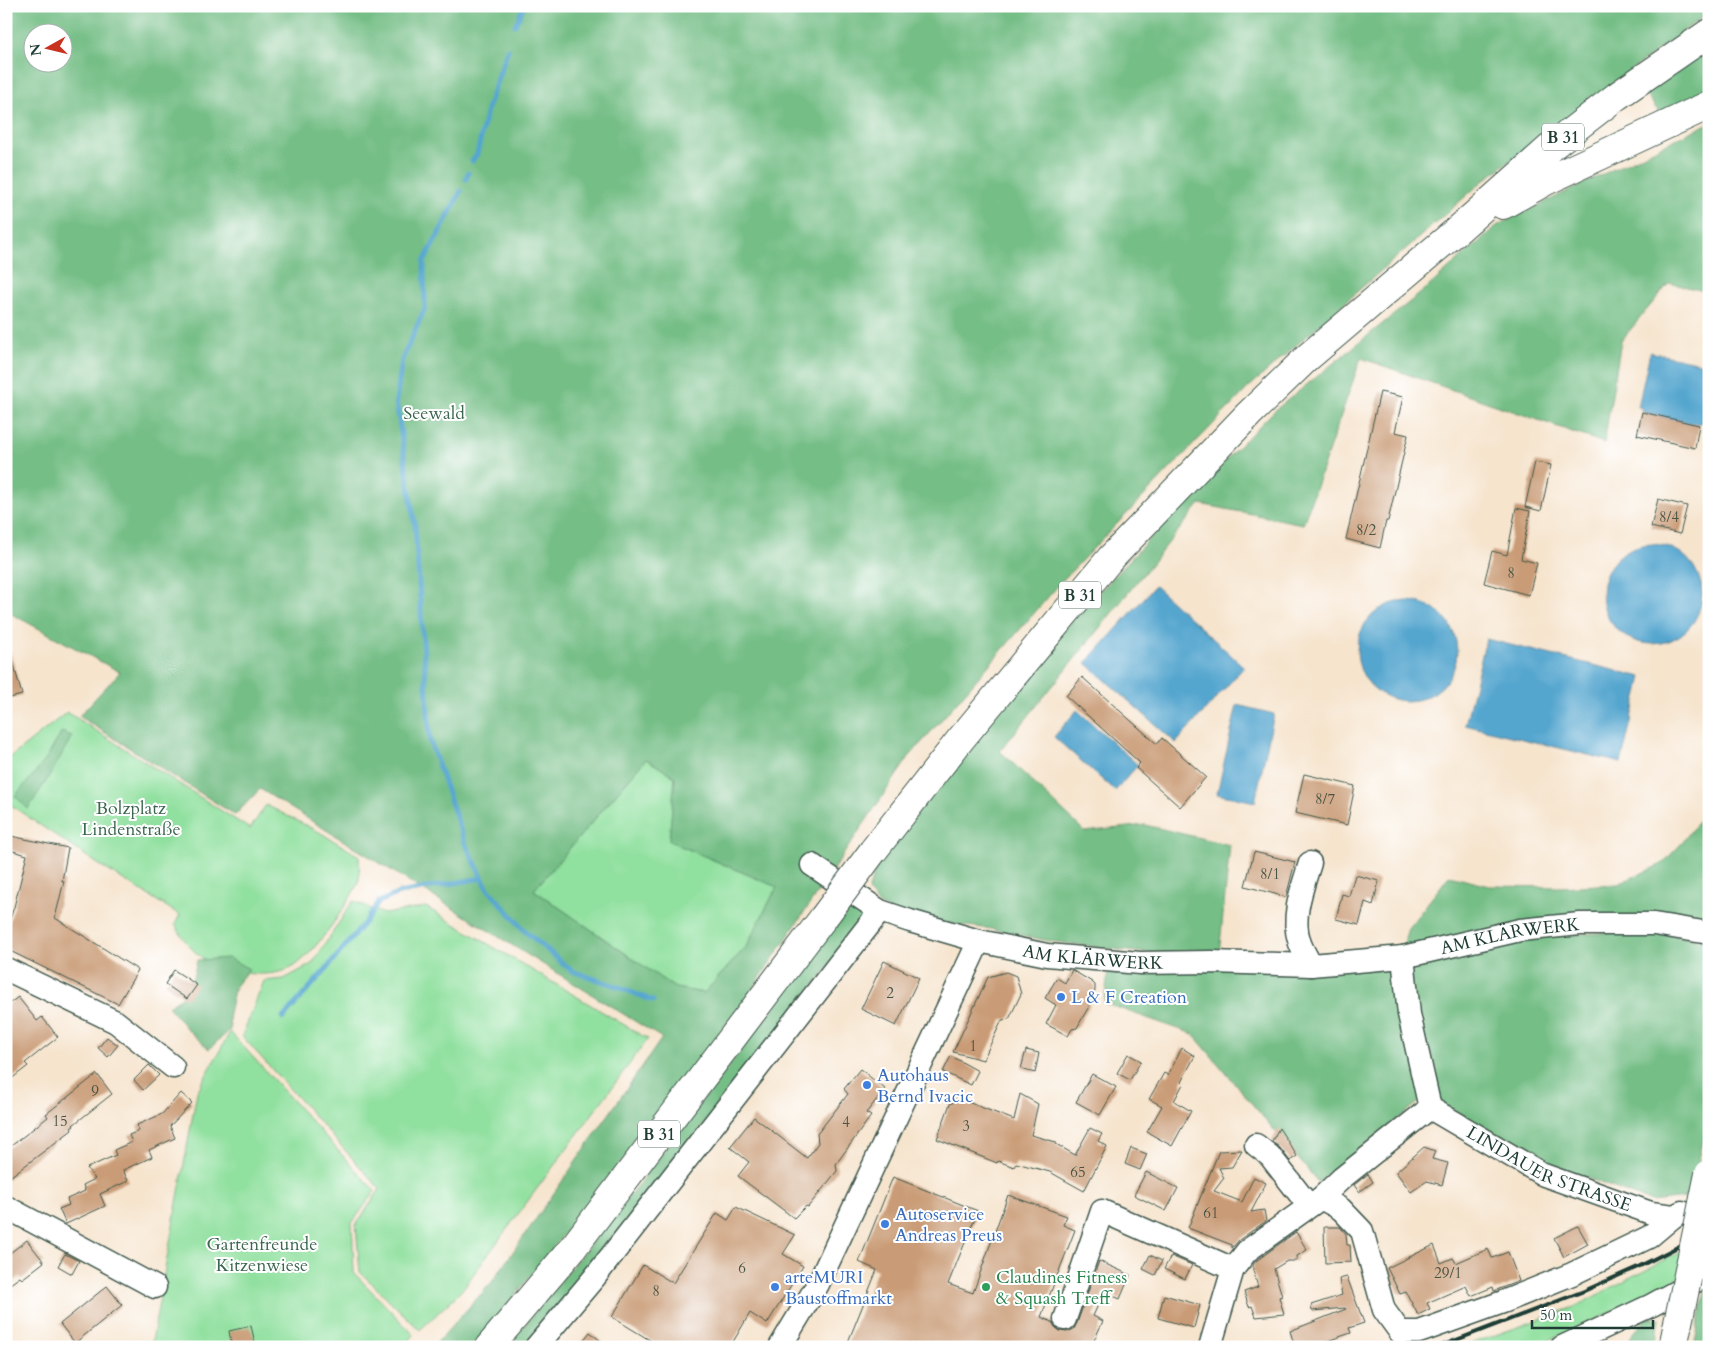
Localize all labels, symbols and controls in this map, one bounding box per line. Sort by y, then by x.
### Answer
north arrow [22,22,72,72]
text: N [25,42,46,57]
road number: B 31 [1542,124,1584,150]
park label: Seewald [403,401,465,426]
house number: 8/4 [1659,507,1679,527]
house number: 8/2 [1356,520,1376,540]
house number: 8 [1507,563,1515,583]
road number: B 31 [1059,582,1101,608]
house number: 8/7 [1315,789,1335,809]
park label: Bolzplatz Lindenstraße [81,796,181,842]
house number: 8/1 [1260,864,1280,884]
street label: AM KLÄRWERK [1438,912,1581,961]
street label: AM KLÄRWERK [1020,938,1164,976]
house number: 2 [886,983,894,1003]
place label: L & F Creation [1071,985,1188,1010]
marker: L & F Creation [1055,991,1067,1003]
house number: 1 [969,1036,977,1056]
place label: Autohaus Bernd Ivacic [877,1063,973,1109]
marker: Autohaus Bernd Ivacic [861,1079,873,1091]
house number: 9 [91,1081,99,1101]
house number: 15 [52,1111,68,1131]
house number: 4 [842,1112,850,1132]
house number: 3 [962,1116,970,1136]
road number: B 31 [638,1120,680,1148]
street label: LINDAUER STRASSE [1462,1120,1635,1218]
house number: 65 [1070,1162,1086,1182]
place label: Autoservice Andreas Preus [895,1202,1002,1248]
house number: 61 [1203,1203,1219,1223]
marker: Autoservice Andreas Preus [879,1218,891,1230]
park label: Gartenfreunde Kitzenwiese [207,1232,317,1278]
house number: 6 [738,1258,746,1278]
house number: 29/1 [1434,1263,1462,1283]
place label: arteMURI Baustoffmarkt [785,1265,892,1311]
place label: Claudines Fitness & Squash Treff [996,1265,1127,1311]
house number: 8 [652,1281,660,1301]
marker: arteMURI Baustoffmarkt [769,1281,781,1293]
marker: Claudines Fitness & Squash Treff [980,1281,992,1293]
scale bar [1532,1298,1654,1330]
text: 50 m [1540,1305,1572,1325]

